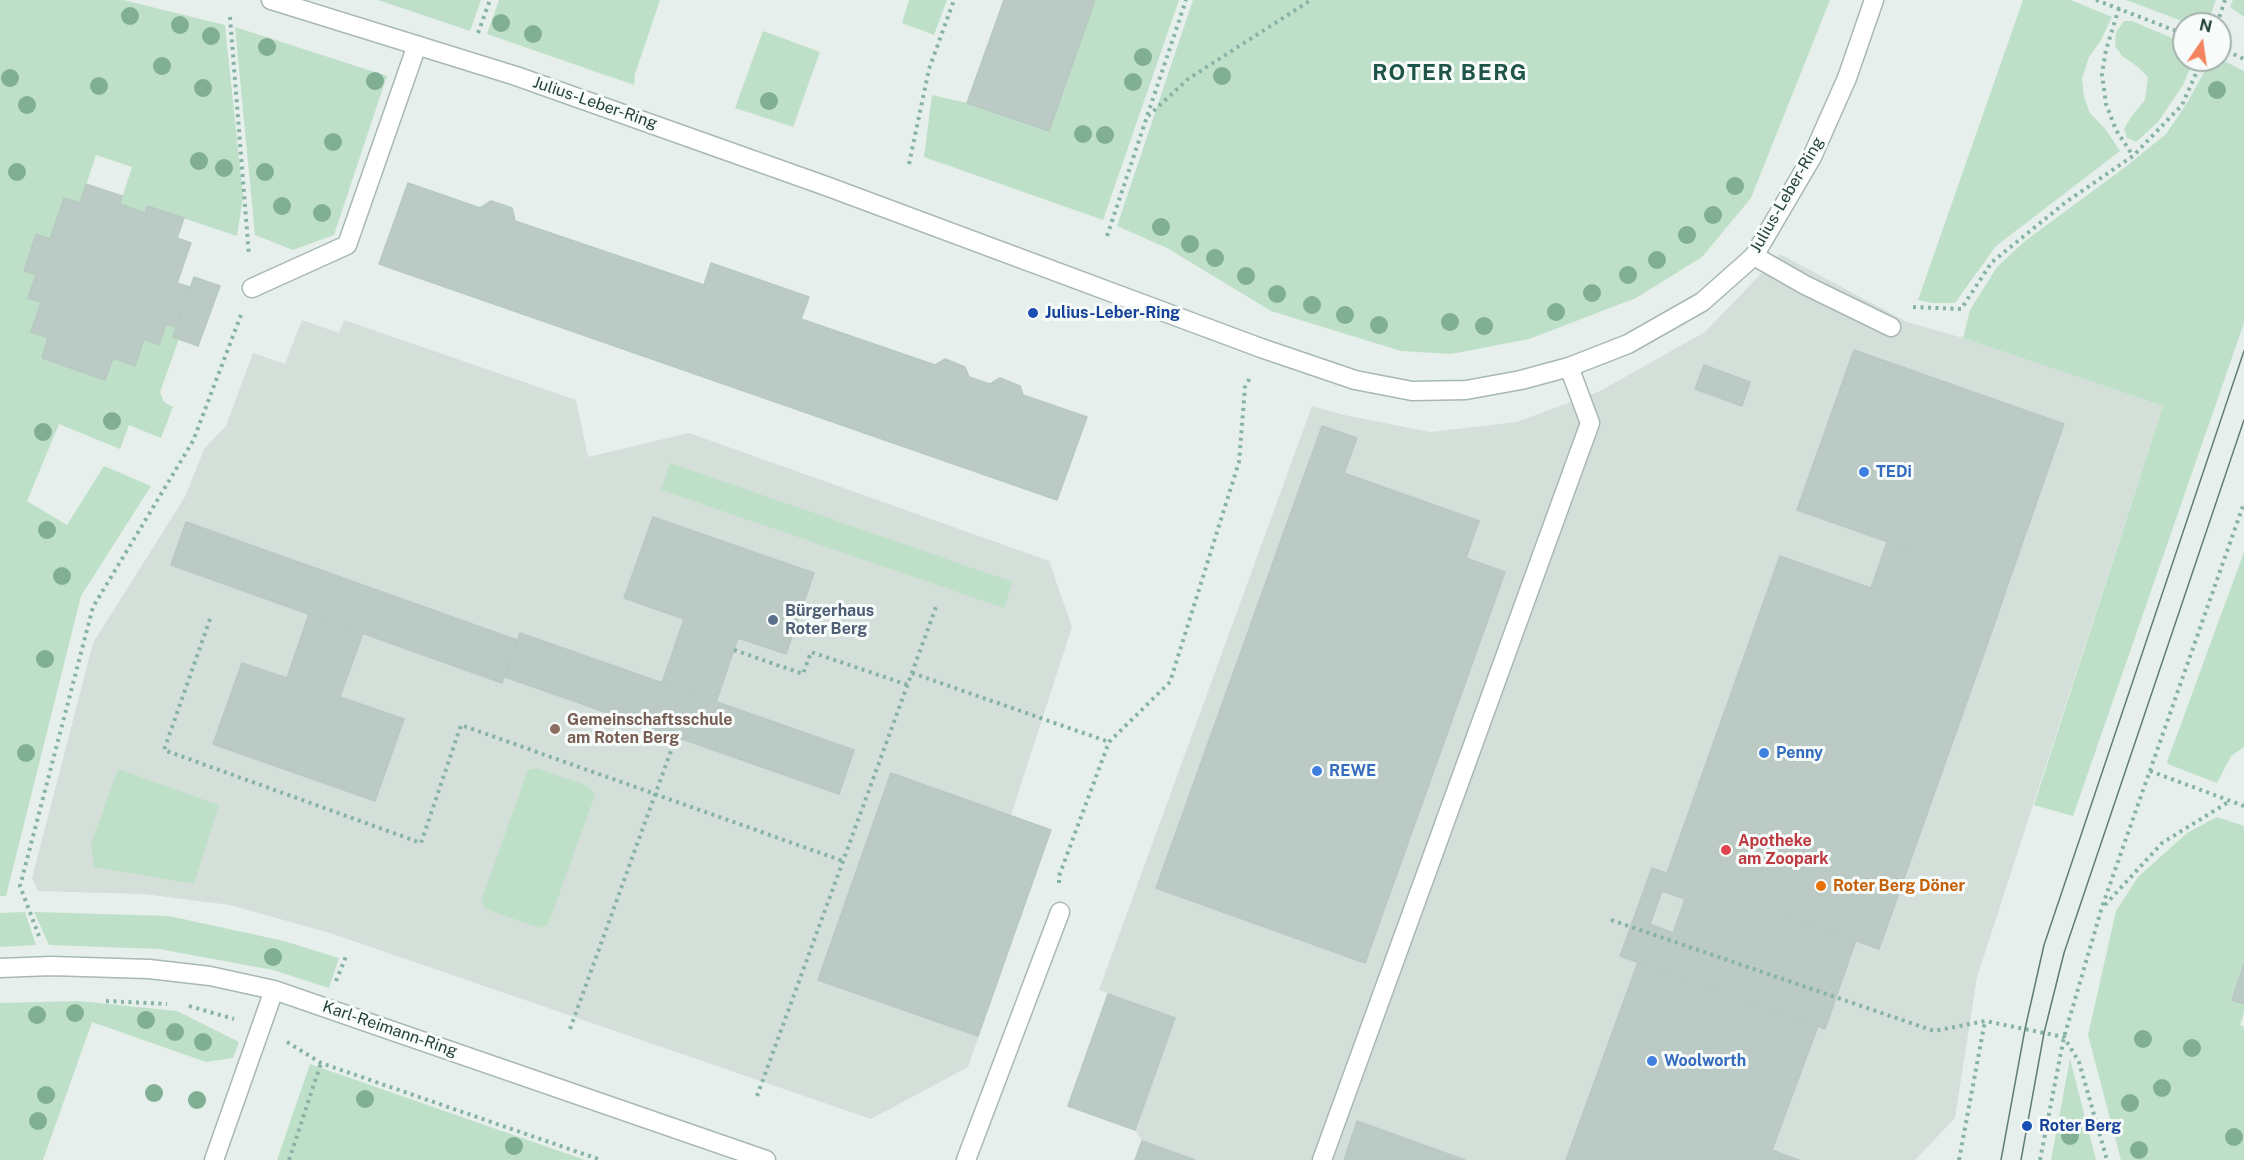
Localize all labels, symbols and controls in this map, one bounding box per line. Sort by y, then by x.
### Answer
north arrow [2172,12,2232,72]
text: N [2197,15,2214,37]
district label: ROTER BERG [1372,60,1528,86]
street label: Julius-Leber-Ring [530,73,660,133]
street label: Julius-Leber-Ring [1746,134,1828,256]
place label: Julius-Leber-Ring [1045,303,1180,323]
marker: Julius-Leber-Ring [1026,306,1040,320]
place label: TEDi [1876,462,1912,482]
marker: TEDi [1857,465,1871,479]
place label: Bürgerhaus Roter Berg [785,601,874,639]
marker: Bürgerhaus Roter Berg [766,613,780,627]
place label: Gemeinschaftsschule am Roten Berg [567,710,732,748]
marker: Gemeinschaftsschule am Roten Berg [548,722,562,736]
place label: Penny [1776,743,1823,763]
marker: Penny [1757,746,1771,760]
place label: REWE [1329,761,1376,781]
marker: REWE [1310,764,1324,778]
place label: Apotheke am Zoopark [1738,831,1829,869]
marker: Apotheke am Zoopark [1719,843,1733,857]
place label: Roter Berg Döner [1833,876,1965,896]
marker: Roter Berg Döner [1814,879,1828,893]
street label: Karl-Reimann-Ring [320,997,460,1061]
place label: Woolworth [1664,1051,1746,1071]
marker: Woolworth [1645,1054,1659,1068]
place label: Roter Berg [2039,1116,2121,1136]
marker: Roter Berg [2020,1119,2034,1133]

